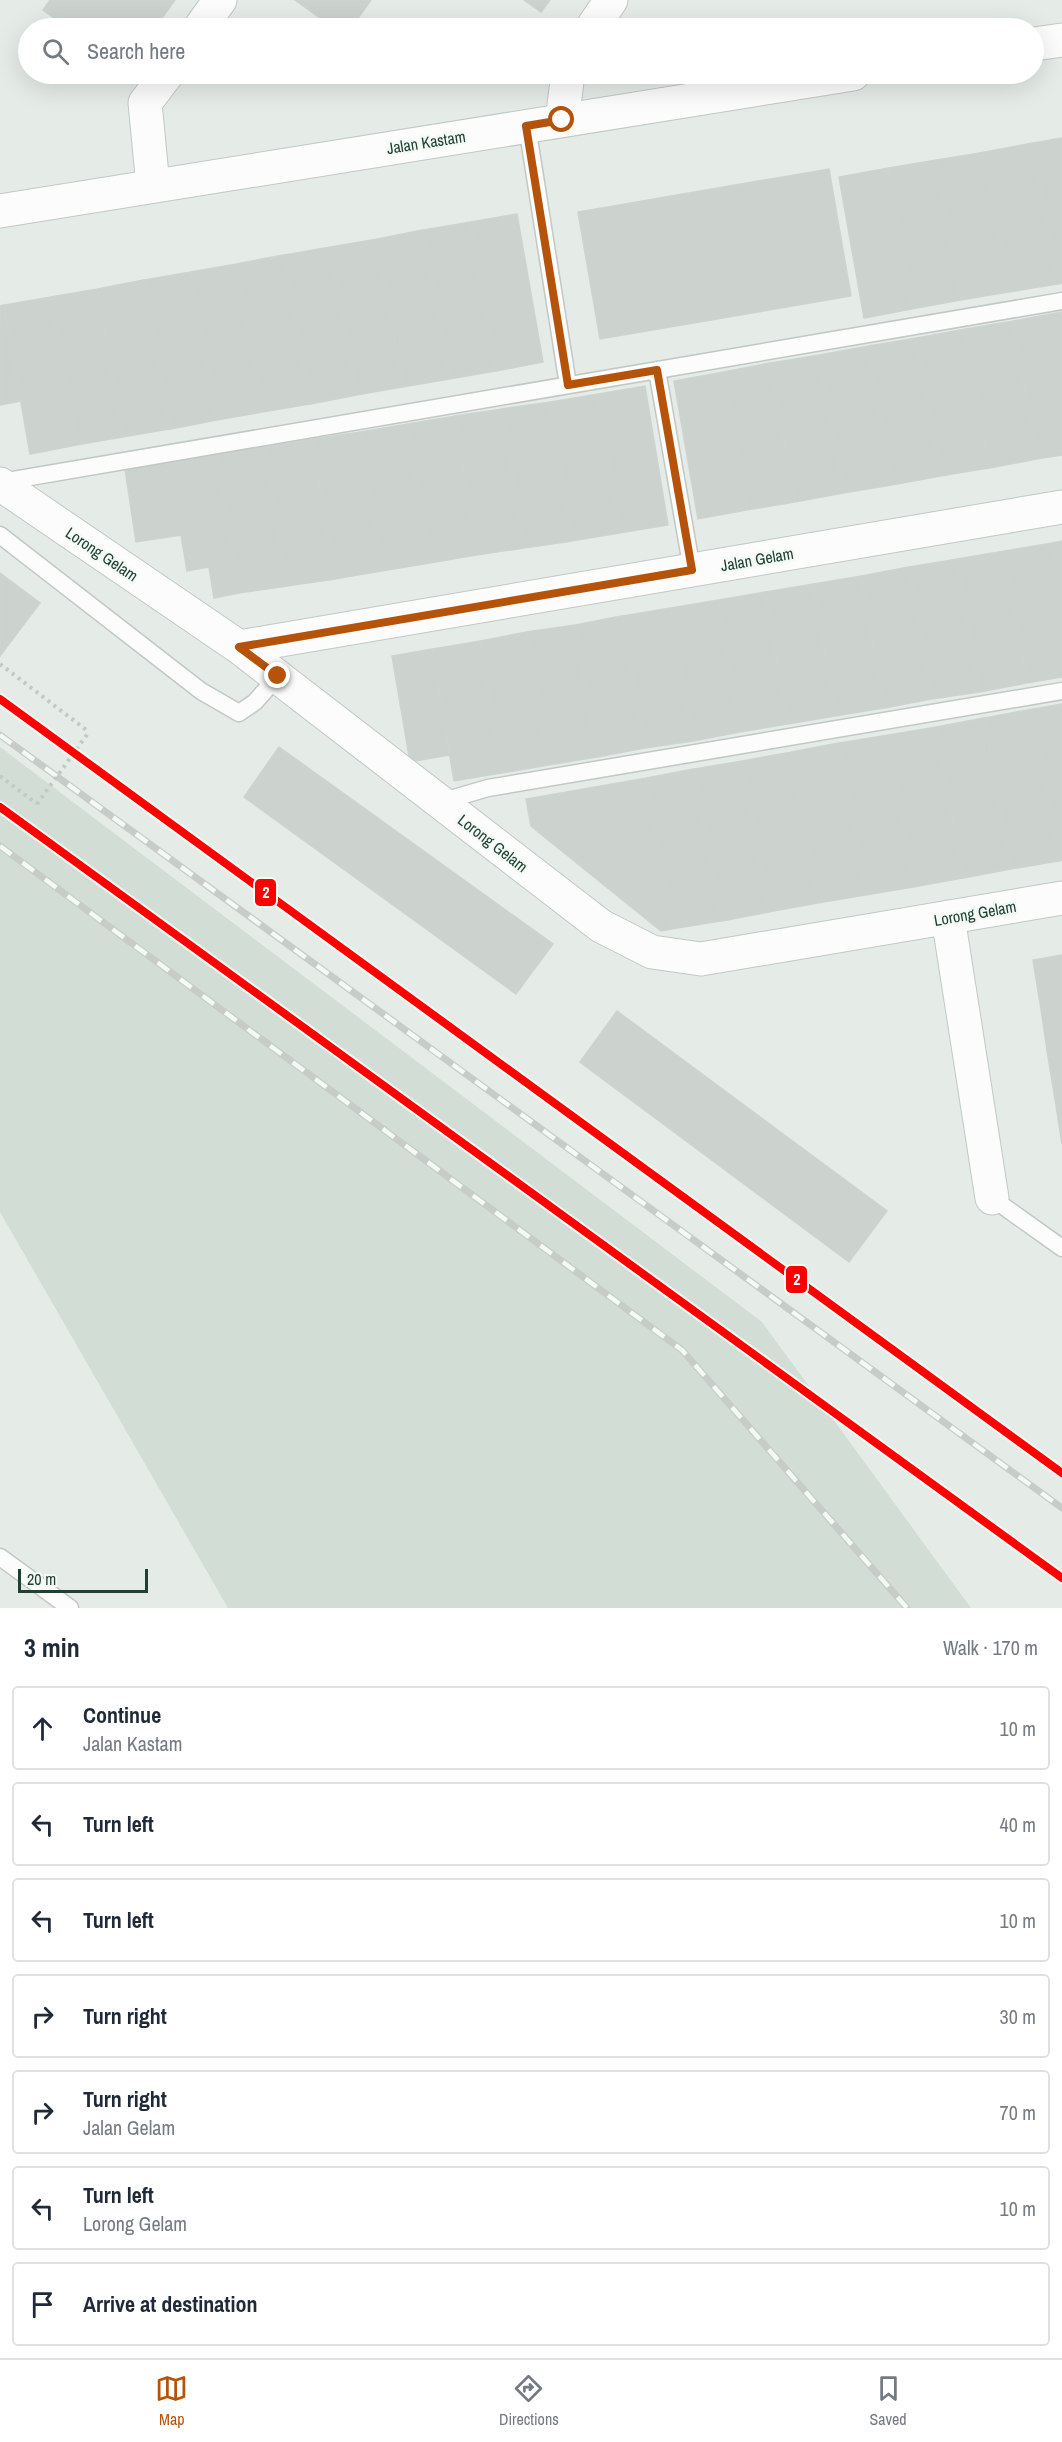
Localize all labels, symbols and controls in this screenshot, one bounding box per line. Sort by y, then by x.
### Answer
search box [18,18,1044,84]
icon: search [39,35,72,68]
text: Search here [87,36,185,66]
route start [548,106,574,132]
street label: Jalan Kastam [385,125,467,159]
street label: Lorong Gelam [61,522,143,586]
street label: Jalan Gelam [719,542,795,576]
route end [264,662,290,688]
street label: Lorong Gelam [453,809,533,877]
line badge: 2 [254,878,277,907]
text: 2 [262,881,270,903]
street label: Lorong Gelam [932,895,1018,931]
line badge: 2 [785,1265,808,1294]
text: 2 [793,1268,801,1290]
scale bar [18,1566,148,1594]
text: 20 m [27,1568,56,1590]
text: 3 min [24,1630,80,1665]
text: Walk · 170 m [943,1634,1038,1661]
text: Continue [83,1700,161,1730]
icon: ahead [26,1712,59,1745]
text: 10 m [1000,1715,1036,1742]
text: Jalan Kastam [83,1730,182,1757]
icon: left [26,1808,59,1841]
text: Turn left [83,1809,154,1839]
text: 40 m [1000,1811,1036,1838]
icon: left [26,1904,59,1937]
text: Turn left [83,1905,154,1935]
text: 10 m [1000,1907,1036,1934]
icon: right [26,2000,59,2033]
text: Turn right [83,2001,167,2031]
text: 30 m [1000,2003,1036,2030]
text: Turn right [83,2084,167,2114]
icon: right [26,2096,59,2129]
text: 70 m [1000,2099,1036,2126]
text: Jalan Gelam [83,2114,175,2141]
text: Turn left [83,2180,154,2210]
icon: left [26,2192,59,2225]
text: 10 m [1000,2195,1036,2222]
text: Lorong Gelam [83,2210,187,2237]
icon: arrive [26,2288,59,2321]
text: Arrive at destination [83,2289,257,2319]
tab: Map [155,2372,188,2430]
tab: Directions [499,2372,559,2430]
tab: Saved [869,2372,907,2430]

